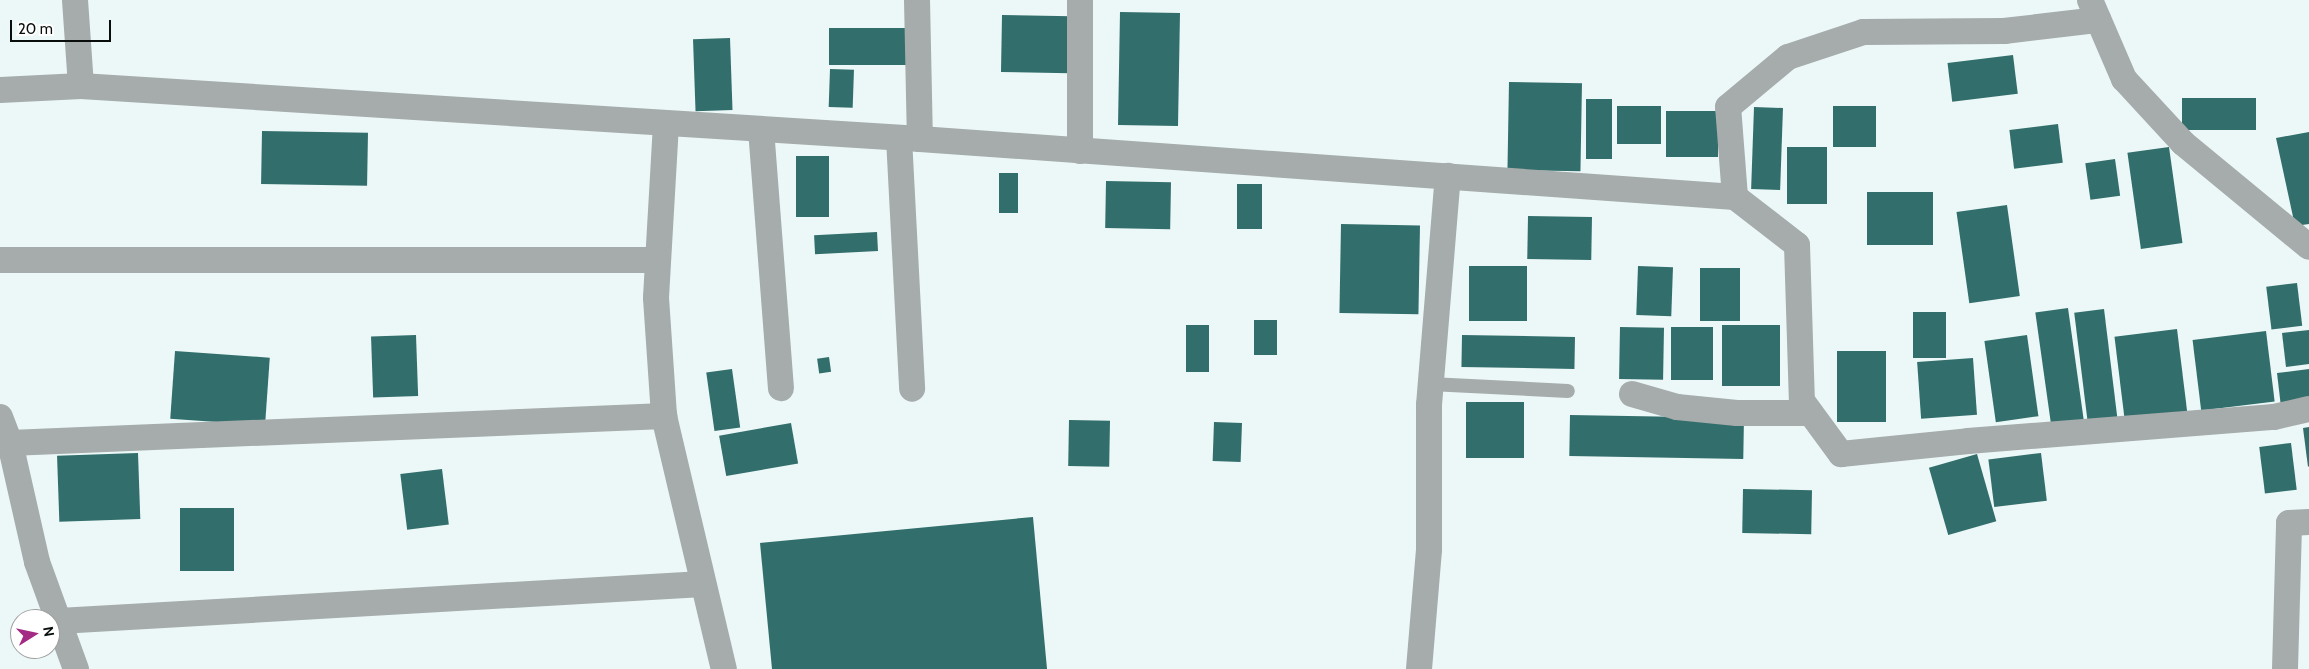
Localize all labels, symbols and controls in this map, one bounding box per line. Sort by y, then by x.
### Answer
scale bar [12,10,114,42]
text: 20 m [18,20,53,38]
north arrow [10,609,60,659]
text: N [39,625,59,638]

